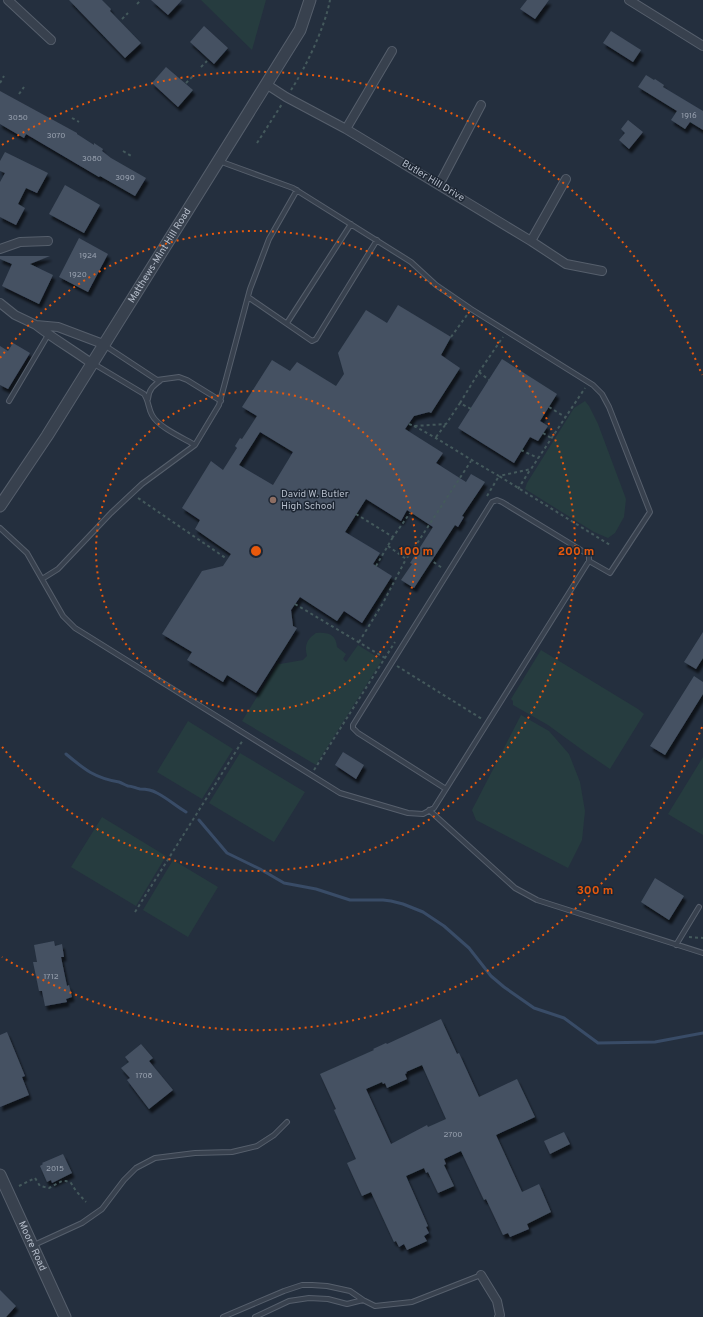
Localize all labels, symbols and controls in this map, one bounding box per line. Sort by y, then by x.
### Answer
house number: 1916 [681,111,697,121]
house number: 3050 [8,113,28,123]
house number: 3070 [47,131,65,141]
house number: 3080 [82,154,102,164]
street label: Butler Hill Drive [399,157,467,205]
house number: 3090 [115,173,135,183]
street label: Matthews-Mint Hill Road [125,206,194,305]
house number: 1924 [79,251,97,261]
house number: 1920 [69,270,87,280]
place label: David W. Butler High School [281,488,349,513]
marker: David W. Butler High School [268,495,278,505]
centre of rings [249,544,263,558]
text: 100 m [399,544,433,560]
text: 200 m [558,544,594,560]
text: 300 m [577,883,613,899]
house number: 1712 [43,972,59,982]
house number: 1708 [136,1071,153,1081]
house number: 2700 [444,1130,462,1140]
house number: 2015 [46,1164,64,1174]
street label: Moore Road [15,1219,50,1273]

